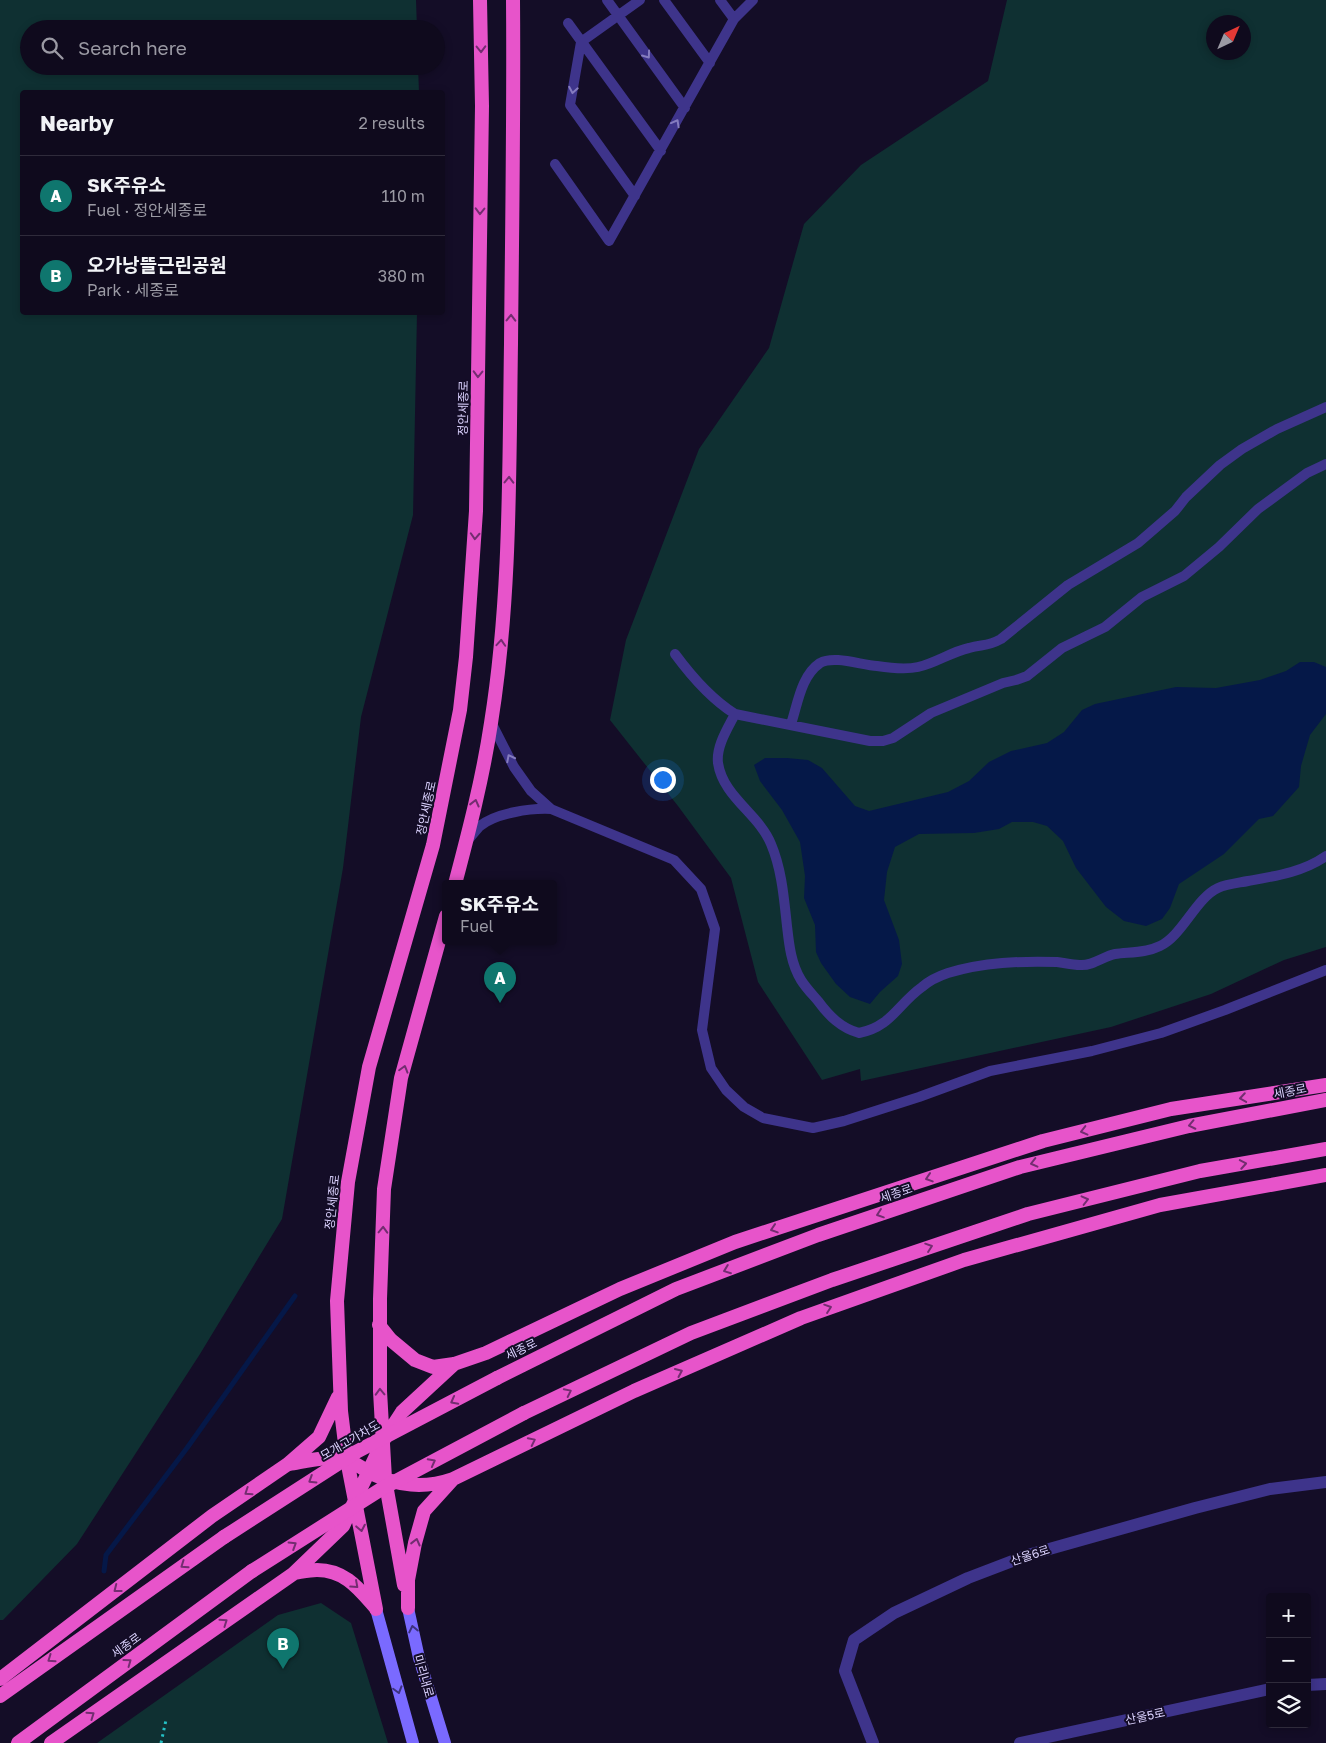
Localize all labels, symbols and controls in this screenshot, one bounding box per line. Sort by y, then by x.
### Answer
north arrow [1206,15,1251,60]
search box [20,20,445,75]
icon: search [38,34,66,62]
text: Search here [78,36,187,59]
one-way arrow [476,45,486,53]
one-way arrow [641,49,650,59]
one-way arrow [568,85,578,94]
text: Nearby [40,110,114,136]
text: 2 results [359,113,425,133]
one-way arrow [670,120,680,129]
text: SK주유소 [87,173,166,196]
text: A [50,186,62,206]
text: 110 m [381,186,425,206]
text: Fuel · 정안세종로 [87,200,207,220]
one-way arrow [475,208,485,215]
text: 오가낭뜰근린공원 [87,253,227,276]
text: B [50,266,62,286]
text: 380 m [378,266,425,286]
text: Park · 세종로 [87,280,179,300]
one-way arrow [506,314,516,322]
one-way arrow [473,370,483,378]
street label: 정안세종로 [455,380,471,436]
one-way arrow [504,476,514,484]
one-way arrow [470,532,481,540]
one-way arrow [495,638,506,646]
one-way arrow [506,754,516,763]
your location [650,767,676,793]
street label: 정안세종로 [413,779,439,837]
one-way arrow [469,799,480,808]
popup [442,880,557,945]
text: SK주유소 [460,892,539,915]
text: Fuel [460,916,494,936]
pin: A [484,962,516,1003]
one-way arrow [398,1064,409,1073]
street label: 세종로 [1272,1080,1308,1102]
one-way arrow [1239,1092,1247,1103]
one-way arrow [1188,1120,1197,1130]
one-way arrow [1080,1125,1089,1136]
one-way arrow [1031,1158,1039,1168]
one-way arrow [1239,1159,1248,1169]
one-way arrow [925,1172,933,1182]
street label: 정안세종로 [322,1174,342,1230]
street label: 세종로 [878,1181,914,1205]
one-way arrow [1080,1195,1089,1206]
one-way arrow [876,1208,885,1218]
one-way arrow [771,1223,779,1233]
one-way arrow [377,1225,388,1233]
one-way arrow [925,1243,933,1253]
one-way arrow [723,1263,732,1274]
one-way arrow [823,1304,832,1314]
street label: 세종로 [503,1335,539,1363]
one-way arrow [674,1367,683,1378]
one-way arrow [563,1387,572,1398]
one-way arrow [375,1388,385,1396]
one-way arrow [450,1394,459,1404]
street label: 모개고가차도 [318,1417,382,1463]
one-way arrow [527,1437,536,1447]
one-way arrow [427,1458,436,1468]
one-way arrow [309,1474,318,1484]
one-way arrow [244,1486,253,1495]
one-way arrow [356,1524,366,1533]
one-way arrow [410,1538,421,1547]
one-way arrow [287,1542,297,1551]
street label: 산울6로 [1008,1542,1052,1568]
one-way arrow [180,1559,190,1568]
one-way arrow [349,1579,358,1588]
one-way arrow [114,1583,123,1591]
map controls [1266,1593,1311,1728]
button: + [1266,1593,1311,1638]
one-way arrow [218,1619,228,1628]
one-way arrow [408,1624,418,1633]
pin: B [267,1628,299,1669]
street label: 세종로 [108,1629,144,1661]
button: − [1266,1638,1311,1683]
one-way arrow [48,1653,57,1662]
street label: 미리내로 [411,1653,437,1699]
one-way arrow [122,1659,131,1668]
button: layers [1266,1683,1311,1728]
one-way arrow [392,1685,402,1693]
street label: 산울5로 [1124,1704,1166,1728]
one-way arrow [85,1712,95,1721]

